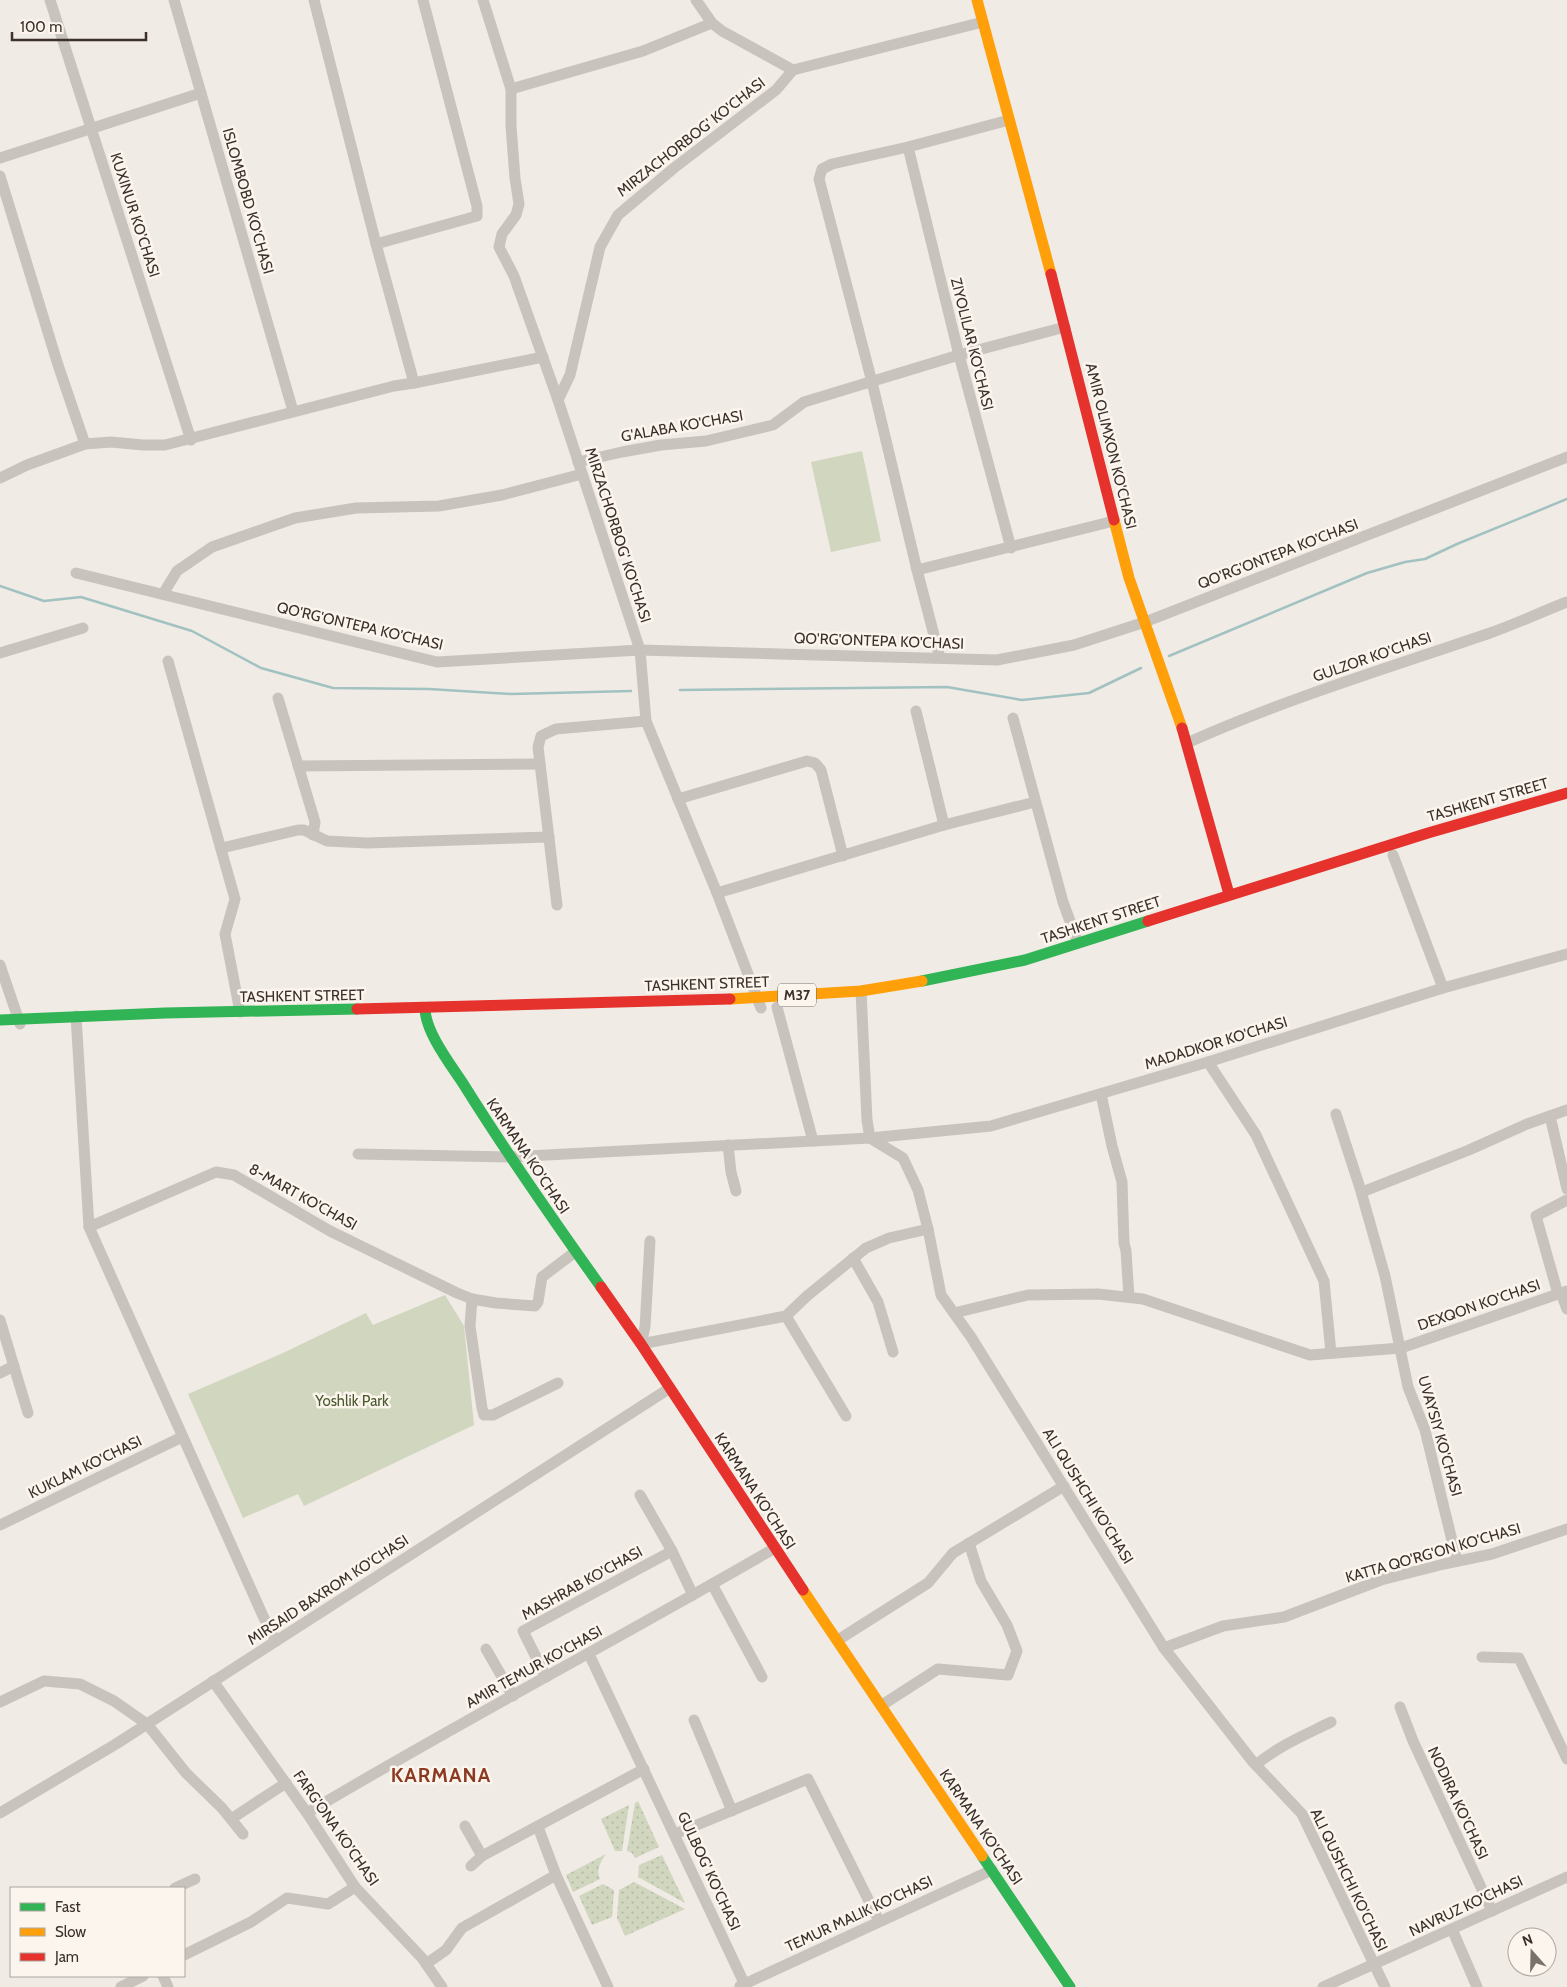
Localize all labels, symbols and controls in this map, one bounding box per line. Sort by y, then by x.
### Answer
scale bar [12,10,146,42]
text: 100 m [20,18,62,36]
street label: MIRZACHORBOG' KO'CHASI [613,74,769,200]
street label: ISLOMBOBD KO'CHASI [219,126,277,276]
street label: KUXINUR KO'CHASI [106,151,164,279]
street label: ZIYOLILAR KO'CHASI [947,276,997,412]
street label: AMIR OLIMXON KO'CHASI [1082,361,1140,531]
street label: G'ALABA KO'CHASI [620,406,744,446]
street label: MIRZACHORBOG' KO'CHASI [581,445,655,625]
street label: QO'RG'ONTEPA KO'CHASI [1195,515,1361,593]
street label: QO'RG'ONTEPA KO'CHASI [275,598,445,654]
street label: GULZOR KO'CHASI [1310,628,1434,686]
street label: QO'RG'ONTEPA KO'CHASI [794,629,964,653]
street label: TASHKENT STREET [1425,774,1551,826]
street label: TASHKENT STREET [1039,892,1163,948]
street label: TASHKENT STREET [644,973,770,995]
road number: M37 [778,984,816,1006]
street label: TASHKENT STREET [239,986,365,1006]
street label: MADADKOR KO'CHASI [1143,1013,1289,1073]
street label: KARMANA KO'CHASI [483,1095,573,1217]
street label: 8-MART KO'CHASI [246,1160,360,1234]
street label: DEXQON KO'CHASI [1415,1276,1543,1334]
street label: UVAYSIY KO'CHASI [1414,1374,1466,1498]
park label: Yoshlik Park [314,1392,389,1410]
street label: ALI QUSHCHI KO'CHASI [1039,1425,1137,1567]
street label: KARMANA KO'CHASI [711,1429,799,1553]
street label: KUKLAM KO'CHASI [25,1432,145,1502]
street label: KATTA QO'RG'ON KO'CHASI [1343,1519,1523,1587]
street label: MIRSAID BAXROM KO'CHASI [244,1531,412,1649]
street label: MASHRAB KO'CHASI [518,1542,646,1624]
street label: AMIR TEMUR KO'CHASI [463,1622,605,1712]
street label: NODIRA KO'CHASI [1424,1744,1492,1862]
district label: KARMANA [391,1763,491,1787]
street label: KARMANA KO'CHASI [936,1766,1026,1888]
street label: FARG'ONA KO'CHASI [289,1767,383,1889]
street label: ALI QUSHCHI KO'CHASI [1307,1806,1391,1954]
street label: GULBOG' KO'CHASI [674,1809,744,1933]
street label: TEMUR MALIK KO'CHASI [783,1872,935,1956]
street label: NAVRUZ KO'CHASI [1406,1872,1526,1940]
legend [10,1887,185,1977]
text: Fast [55,1898,80,1916]
text: Slow [55,1923,86,1941]
north arrow [1507,1927,1557,1977]
text: Jam [54,1948,79,1966]

